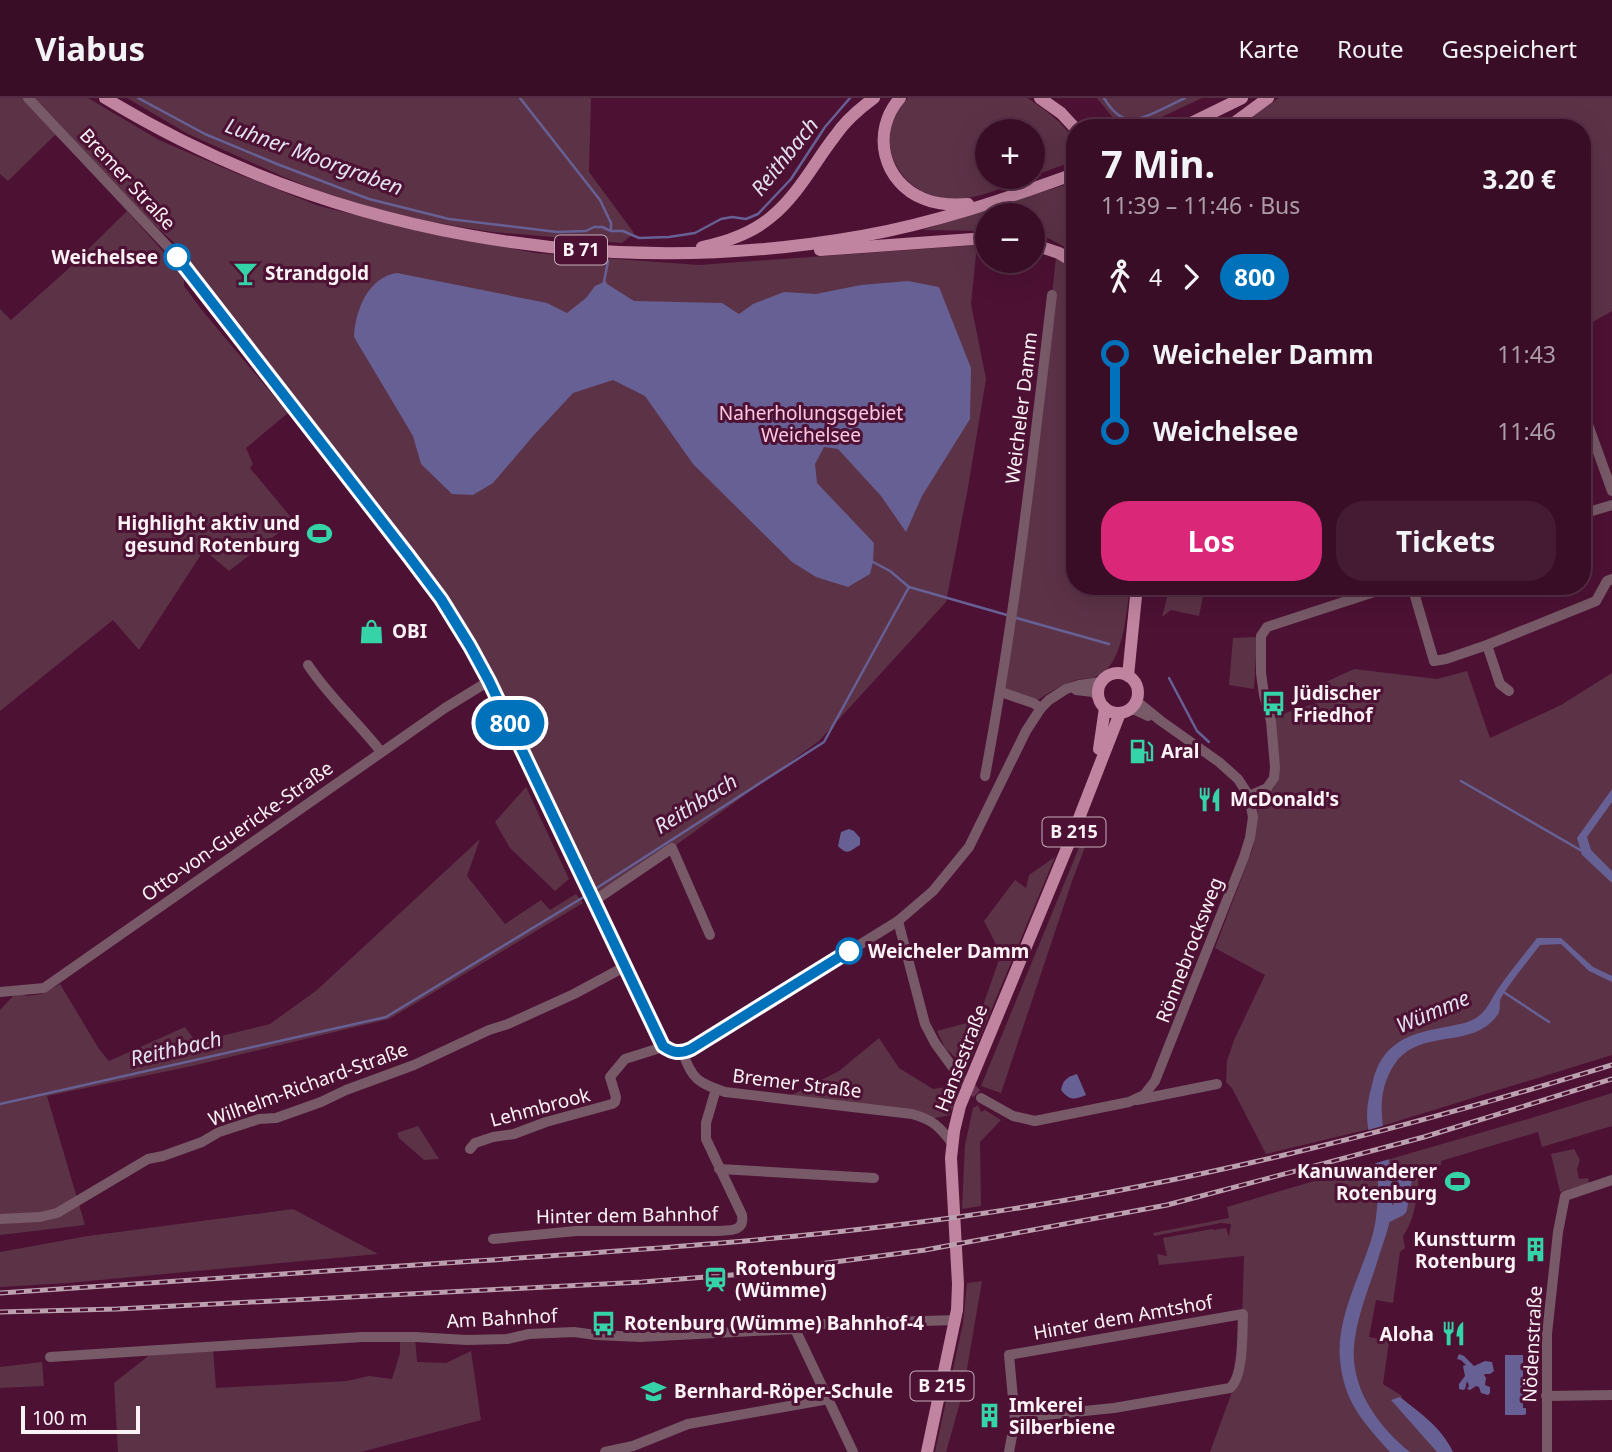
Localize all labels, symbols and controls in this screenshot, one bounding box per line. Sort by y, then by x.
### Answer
text: Viabus [35,26,145,71]
text: Karte [1239,32,1299,65]
text: Route [1337,32,1404,65]
text: Gespeichert [1442,32,1577,65]
water label: Luhner Moorgraben [222,111,407,201]
water label: Reithbach [744,111,824,201]
map controls [975,119,1045,273]
button: + [975,119,1045,189]
street label: Bremer Straße [74,123,182,235]
text: 7 Min. [1101,137,1215,189]
text: 3.20 € [1482,161,1556,197]
text: 11:39 – 11:46 · Bus [1101,189,1300,221]
button: − [975,203,1045,273]
road number: B 71 [555,236,607,265]
place label: Weichelsee [52,244,158,270]
marker: Weichelsee [164,244,190,270]
icon: walk [1101,258,1139,296]
icon: forward [1172,258,1210,296]
bar icon: Strandgold [231,259,259,287]
place label: Strandgold [265,260,369,286]
text: 800 [1234,260,1275,293]
text: 4 [1149,261,1162,293]
street label: Weicheler Damm [999,331,1043,485]
text: Weicheler Damm [1153,336,1374,372]
text: 11:43 [1497,338,1556,370]
park label: Naherholungsgebiet Weichelsee [719,400,903,448]
text: Weichelsee [1153,413,1299,449]
text: 11:46 [1497,415,1556,447]
button: Los [1101,501,1322,581]
button: Tickets [1336,501,1556,581]
place label: Highlight aktiv und gesund Rotenburg [117,510,300,558]
sports icon: Highlight aktiv und gesund Rotenburg [306,520,334,548]
shop icon: OBI [358,617,386,645]
place label: OBI [392,618,427,644]
place label: Jüdischer Friedhof [1291,680,1381,728]
bus stop icon: Jüdischer Friedhof [1259,690,1287,718]
line badge: 800 [470,700,550,746]
text: 800 [489,706,531,739]
fuel station icon: Aral [1127,737,1155,765]
place label: Aral [1161,738,1199,764]
street label: Otto-von-Guericke-Straße [136,755,338,907]
water label: Reithbach [649,767,742,840]
restaurant icon: McDonald's [1196,785,1224,813]
place label: McDonald's [1230,786,1339,812]
road number: B 215 [1042,818,1106,846]
street label: Rönnebrocksweg [1149,874,1229,1026]
marker: Weicheler Damm [836,938,862,964]
place label: Weicheler Damm [868,938,1029,964]
water label: Wümme [1392,983,1474,1039]
street label: Hansestraße [929,1001,993,1115]
water label: Reithbach [127,1024,224,1072]
street label: Wilhelm-Richard-Straße [205,1036,411,1132]
street label: Bremer Straße [731,1062,863,1104]
street label: Lehmbrook [487,1081,593,1133]
place label: Kanuwanderer Rotenburg [1297,1158,1437,1206]
sports icon: Kanuwanderer Rotenburg [1443,1168,1471,1196]
street label: Hinter dem Bahnhof [536,1200,720,1230]
place label: Kunstturm Rotenburg [1413,1226,1516,1274]
building icon: Kunstturm Rotenburg [1522,1236,1550,1264]
place label: Rotenburg (Wümme) [735,1255,836,1303]
station icon: Rotenburg (Wümme) [701,1265,729,1293]
street label: Nödenstraße [1516,1285,1548,1403]
street label: Hinter dem Amtshof [1031,1288,1216,1346]
street label: Am Bahnhof [446,1302,560,1334]
bus stop icon: Rotenburg (Wümme) Bahnhof-4 [590,1309,618,1337]
place label: Rotenburg (Wümme) Bahnhof-4 [624,1310,924,1336]
restaurant icon: Aloha [1440,1320,1468,1348]
place label: Aloha [1380,1321,1434,1347]
road number: B 215 [911,1372,974,1400]
school or university icon: Bernhard-Röper-Schule [640,1377,668,1405]
place label: Bernhard-Röper-Schule [674,1378,893,1404]
place label: Imkerei Silberbiene [1009,1392,1115,1440]
building icon: Imkerei Silberbiene [975,1402,1003,1430]
scale bar [21,1403,140,1435]
text: 100 m [32,1405,87,1431]

